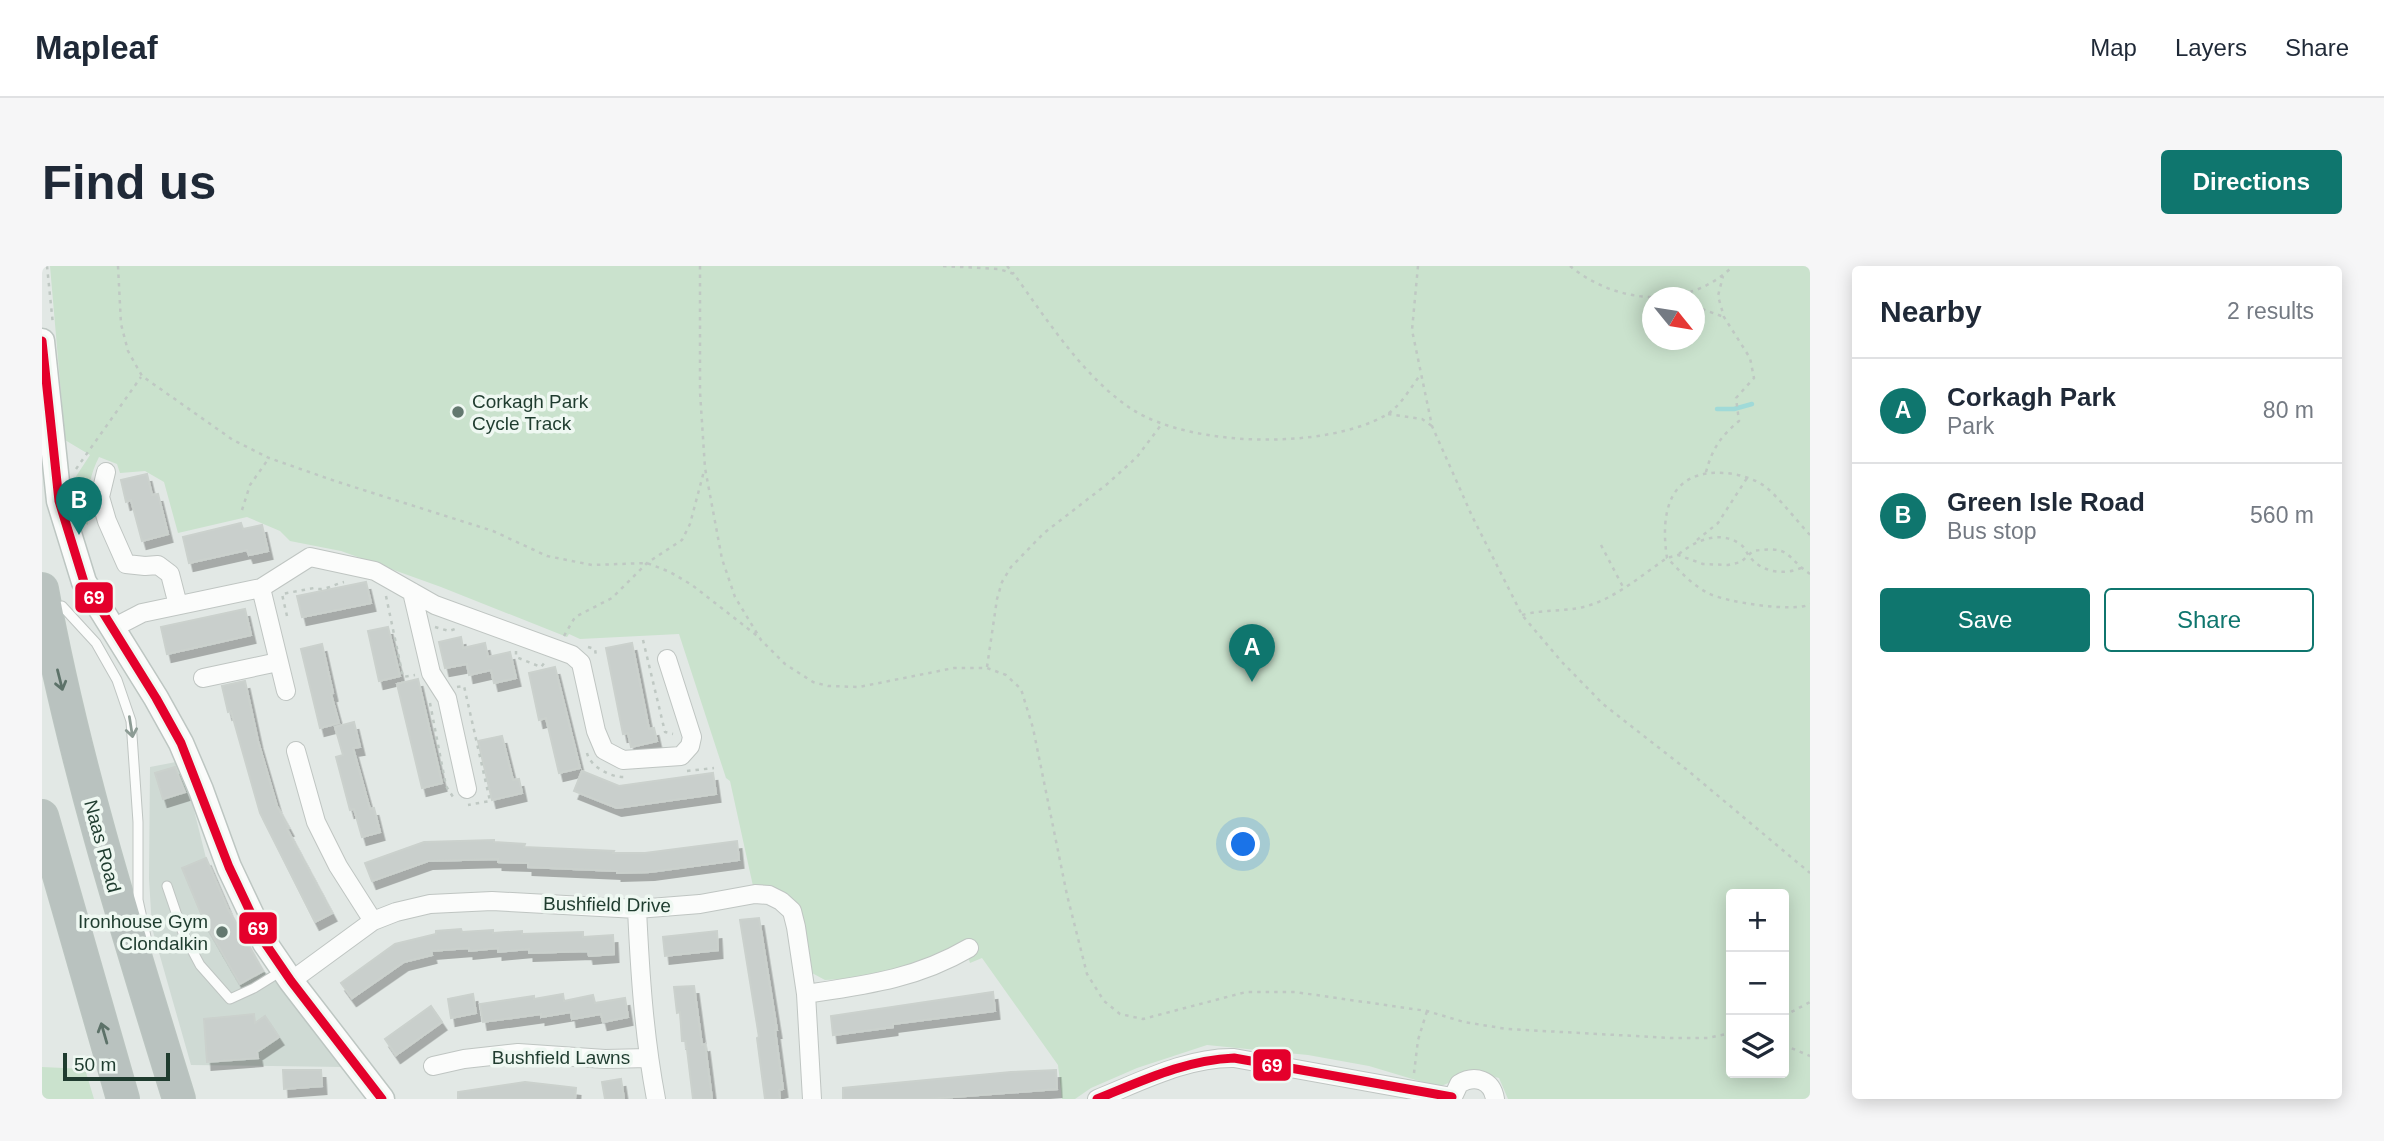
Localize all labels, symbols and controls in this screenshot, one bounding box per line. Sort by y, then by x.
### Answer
text: Mapleaf [35,29,158,66]
text: Map [2090,34,2137,61]
text: Layers [2175,34,2247,61]
text: Share [2285,34,2349,61]
button: Directions [2161,150,2342,214]
text: Find us [42,155,216,209]
north arrow [1642,287,1705,350]
text: Nearby [1880,295,1982,328]
text: 2 results [2227,298,2314,324]
text: Corkagh Park [1947,382,2116,412]
place label: Corkagh Park Cycle Track [472,391,589,434]
text: A [1895,397,1911,423]
text: 80 m [2263,397,2314,423]
marker: Corkagh Park Cycle Track [450,404,466,420]
text: Park [1947,413,1994,439]
pin: B [56,477,102,535]
text: Green Isle Road [1947,487,2145,517]
text: B [1895,502,1911,528]
text: 560 m [2250,502,2314,528]
text: Bus stop [1947,518,2037,544]
line badge: 69 [74,581,114,614]
text: 69 [83,587,105,608]
button: Save [1880,588,2090,652]
button: Share [2104,588,2314,652]
pin: A [1229,624,1275,682]
one-way arrow [54,668,67,691]
one-way arrow [125,715,138,738]
street label: Naas Road [80,798,125,895]
your location [1226,827,1260,861]
map controls [1726,889,1789,1078]
button: + [1726,889,1789,952]
street label: Bushfield Drive [543,893,671,916]
place label: Ironhouse Gym Clondalkin [78,911,208,954]
line badge: 69 [238,911,278,945]
text: 69 [247,918,269,939]
marker: Ironhouse Gym Clondalkin [214,924,230,940]
button: − [1726,952,1789,1015]
button: layers [1726,1015,1789,1078]
one-way arrow [96,1023,109,1045]
street label: Bushfield Lawns [492,1047,630,1068]
line badge: 69 [1252,1048,1292,1082]
scale bar [63,1050,170,1082]
text: 50 m [74,1054,116,1075]
text: 69 [1261,1055,1283,1076]

